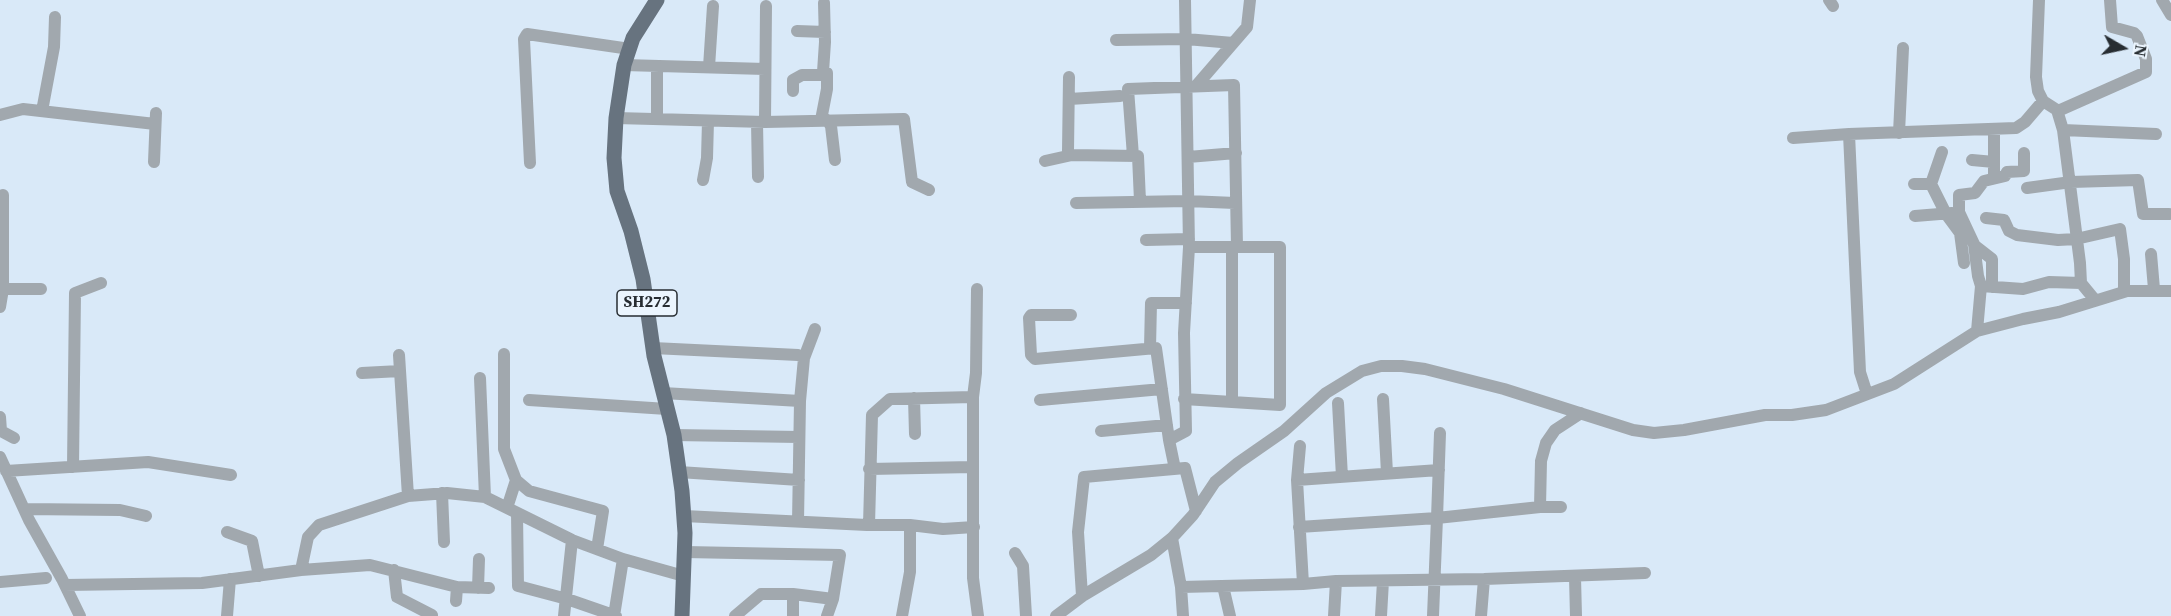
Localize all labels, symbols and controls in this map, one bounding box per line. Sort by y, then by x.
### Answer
north arrow [2093,18,2153,78]
text: N [2129,43,2153,58]
road number: SH272 [617,290,677,316]

